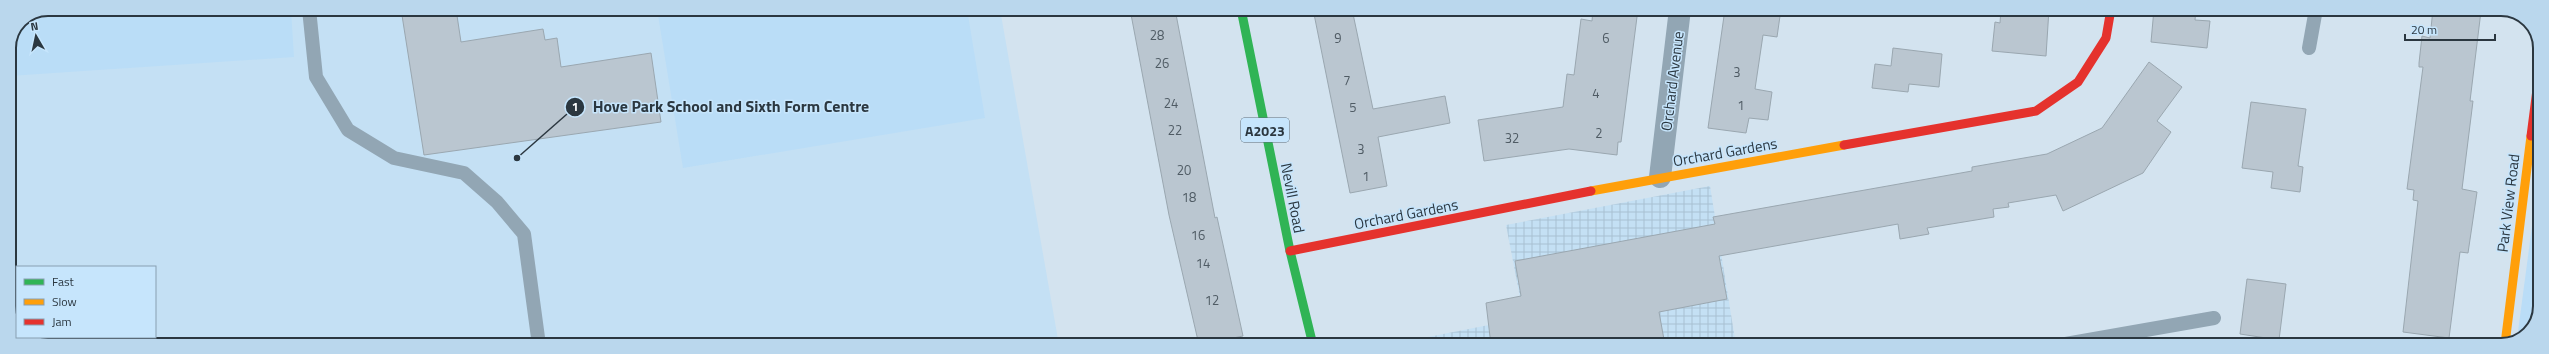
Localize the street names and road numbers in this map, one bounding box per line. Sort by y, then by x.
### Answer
street label: Orchard Avenue [1654,30,1690,132]
road number: A2023 [1241,118,1289,142]
street label: Orchard Gardens [1671,132,1779,172]
street label: Park View Road [2491,153,2525,253]
street label: Nevill Road [1275,161,1311,235]
street label: Orchard Gardens [1352,193,1460,235]

